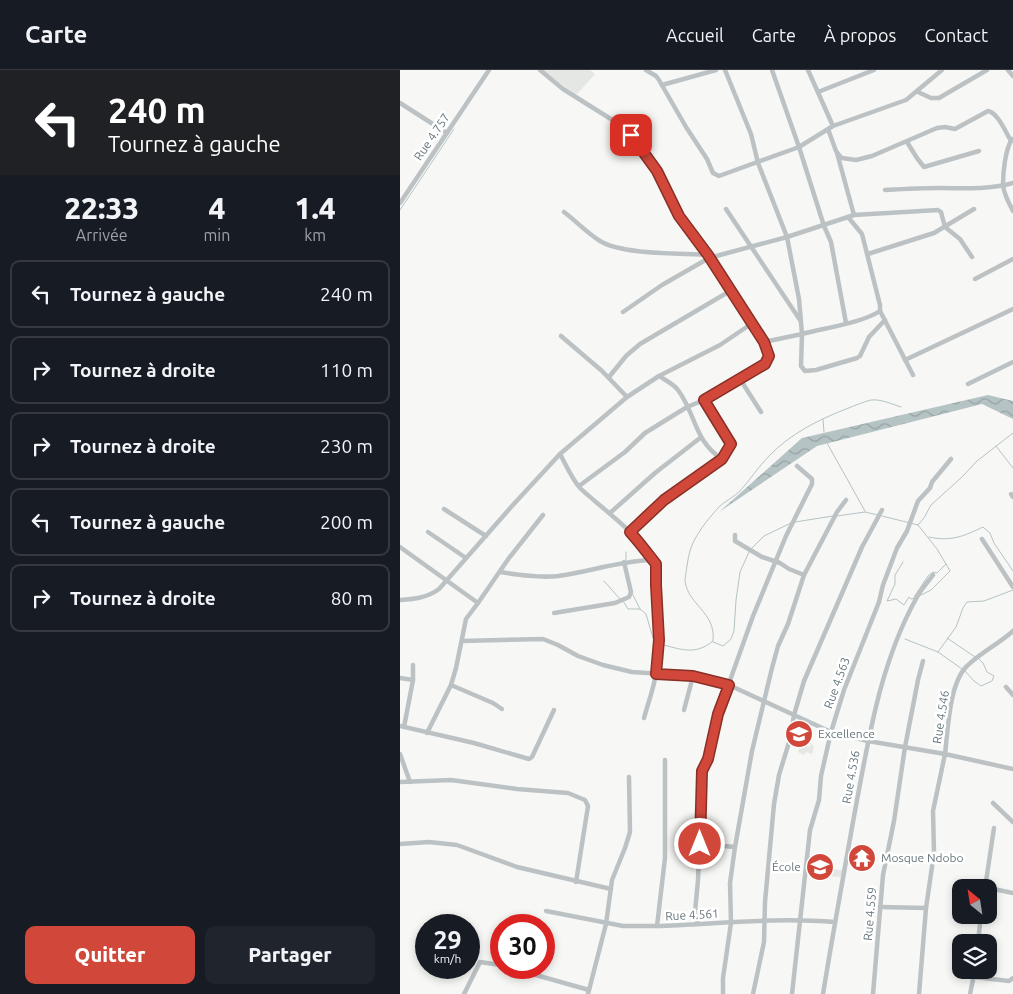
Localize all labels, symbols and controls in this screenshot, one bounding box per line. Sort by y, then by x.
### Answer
text: Carte [25,21,87,48]
text: Accueil [666,25,724,45]
text: Carte [752,25,796,45]
text: À propos [824,25,896,45]
text: Contact [924,25,988,45]
icon: left [25,90,90,155]
text: 240 m [108,90,206,130]
street label: Rue 4.757 [411,111,452,163]
pin [610,114,652,156]
icon: arrive [617,121,645,149]
text: Tournez à gauche [108,131,281,156]
text: 22:33 [64,191,139,225]
text: 4 [208,191,225,225]
text: 1.4 [295,191,336,225]
text: Arrivée [76,226,128,244]
text: min [203,226,230,244]
text: km [304,226,326,244]
icon: left [27,280,55,308]
text: Tournez à gauche [70,283,225,305]
text: 240 m [320,283,373,305]
icon: right [27,356,55,384]
text: Tournez à droite [70,359,216,381]
text: 110 m [320,359,373,381]
icon: right [27,432,55,460]
text: Tournez à droite [70,435,216,457]
text: 230 m [320,435,373,457]
icon: left [27,508,55,536]
text: Tournez à gauche [70,511,225,533]
text: 200 m [320,511,373,533]
icon: right [27,584,55,612]
text: Tournez à droite [70,587,216,609]
text: 80 m [331,587,373,609]
street label: Rue 4.563 [821,655,852,710]
street label: Rue 4.546 [930,689,951,744]
school or university icon: Excellence [784,719,814,749]
place label: Excellence [818,727,875,740]
street label: Rue 4.536 [839,749,862,805]
position arrow [673,817,725,869]
temple icon: Mosque Ndobo [847,843,877,873]
place label: Mosque Ndobo [881,851,964,864]
school or university icon: École [805,852,835,882]
place label: École [772,860,801,873]
north arrow [952,879,998,924]
map controls [952,879,997,979]
street label: Rue 4.559 [861,887,878,941]
street label: Rue 4.561 [665,907,719,922]
speed limit sign: 30 [490,914,555,979]
button: Quitter [25,926,195,984]
button: Partager [205,926,375,984]
text: 29 [433,926,462,954]
button: layers [952,934,997,979]
text: km/h [434,952,461,965]

